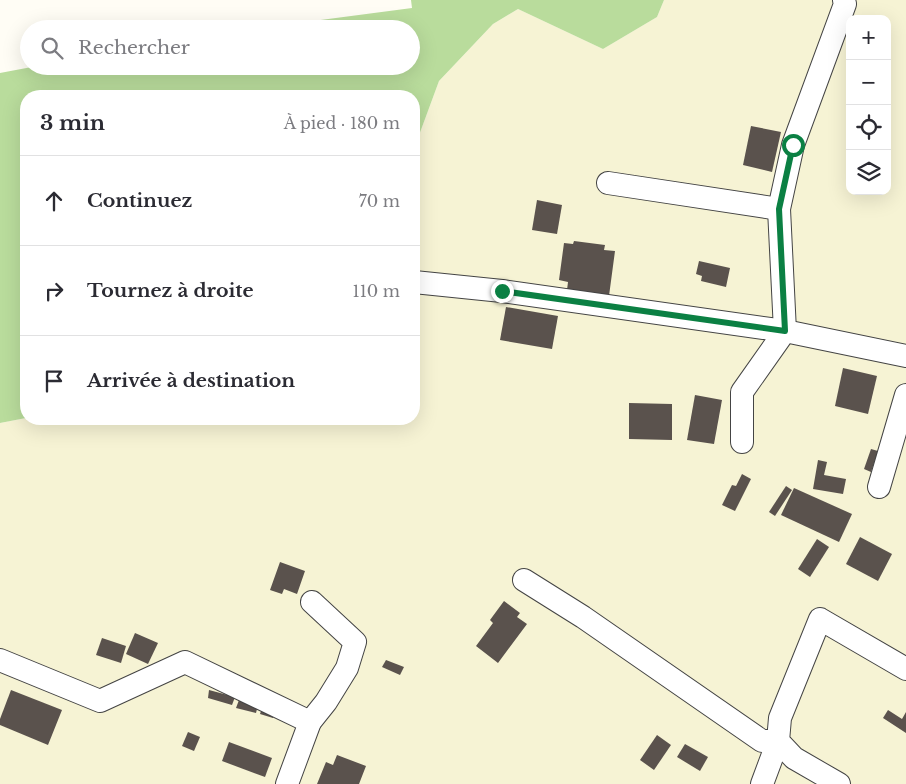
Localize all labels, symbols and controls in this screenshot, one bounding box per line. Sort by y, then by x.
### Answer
map controls [846,15,891,195]
button: + [846,15,891,60]
search box [20,20,420,75]
icon: search [38,34,66,62]
text: Rechercher [78,36,190,59]
button: − [846,60,891,105]
button: locate [846,105,891,150]
text: 3 min [40,110,105,136]
text: À pied · 180 m [284,113,400,133]
route start [782,134,805,157]
button: layers [846,150,891,195]
icon: ahead [40,187,68,215]
text: Continuez [87,189,192,212]
text: 70 m [359,191,400,211]
icon: right [40,277,68,305]
text: Tournez à droite [87,279,254,302]
route end [491,280,514,303]
text: 110 m [353,281,400,301]
icon: arrive [40,367,68,395]
text: Arrivée à destination [87,369,295,392]

